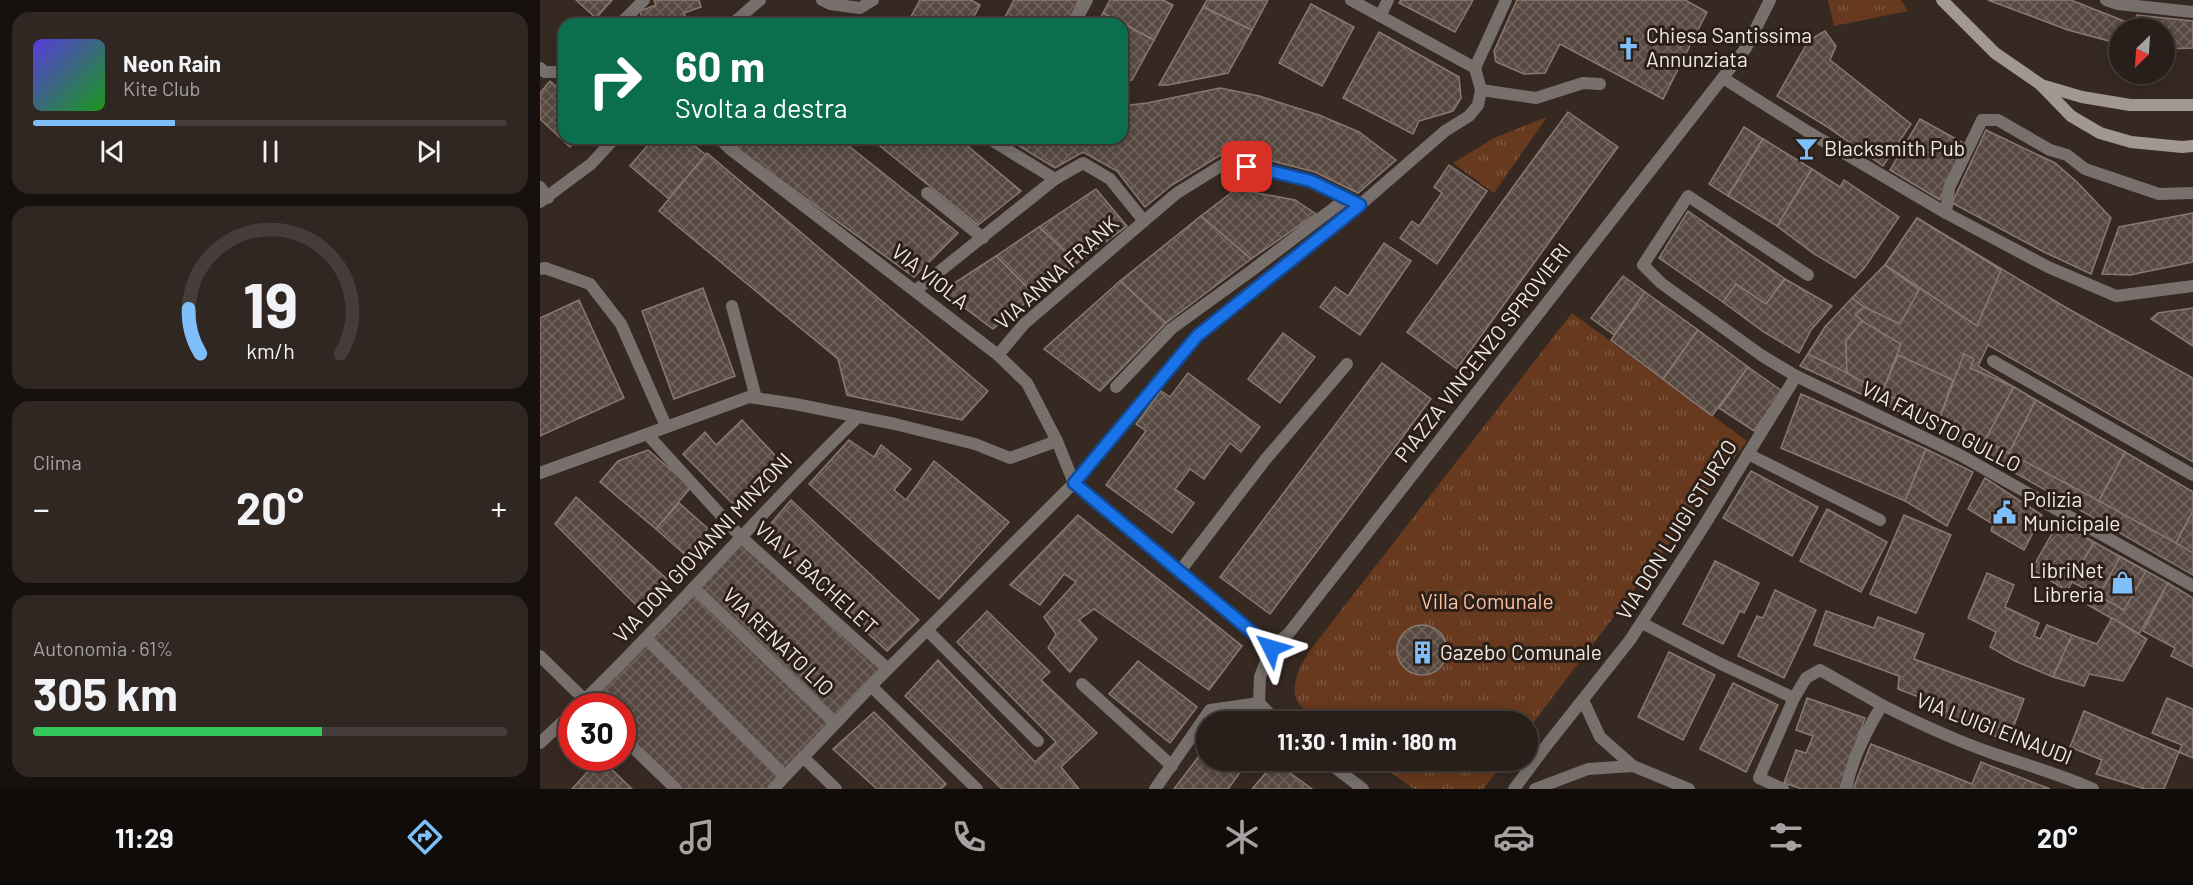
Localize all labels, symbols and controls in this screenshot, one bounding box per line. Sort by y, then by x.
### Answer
north arrow [2109,18,2175,84]
map controls [2109,18,2175,84]
place label: Chiesa Santissima Annunziata [1646,22,1812,71]
church icon: Chiesa Santissima Annunziata [1615,35,1641,61]
text: 60 m [675,40,765,90]
icon: right [576,42,654,120]
text: Neon Rain [123,50,221,76]
text: Kite Club [123,76,200,100]
text: Svolta a destra [675,91,848,123]
icon: previous [96,135,129,168]
icon: pause [254,135,287,168]
icon: next [412,135,445,168]
place label: Blacksmith Pub [1824,135,1965,160]
bar icon: Blacksmith Pub [1793,136,1819,162]
pin [1221,141,1272,192]
icon: arrive [1230,150,1263,183]
street label: VIA ANNA FRANK [989,210,1123,334]
street label: VIA VIOLA [887,238,975,314]
street label: PIAZZA VINCENZO SPROVIERI [1389,238,1575,466]
text: 19 [242,267,298,341]
text: km/h [246,339,294,364]
street label: VIA FAUSTO GULLO [1858,375,2025,477]
street label: VIA DON LUIGI STURZO [1610,435,1741,624]
street label: VIA DON GIOVANNI MINZONI [607,447,796,647]
text: Clima [33,450,82,474]
text: 20° [236,480,304,534]
place label: Polizia Municipale [2023,486,2121,535]
text: − [33,488,50,528]
text: + [491,488,507,528]
public building icon: Polizia Municipale [1992,499,2018,525]
street label: VIA V. BACHELET [750,515,884,639]
place label: LibriNet Libreria [2029,557,2104,606]
shop icon: LibriNet Libreria [2109,570,2135,596]
street label: VIA RENATO LIO [718,582,840,700]
park label: Villa Comunale [1420,588,1554,613]
position arrow [1239,616,1303,680]
text: Autonomia · 61% [33,636,173,660]
place label: Gazebo Comunale [1440,639,1602,664]
building icon: Gazebo Comunale [1409,640,1435,666]
text: 305 km [33,666,178,720]
street label: VIA LUIGI EINAUDI [1913,686,2076,769]
speed limit sign: 30 [558,693,636,771]
text: 11:30 · 1 min · 180 m [1277,728,1457,754]
icon: directions [404,816,446,858]
icon: music [676,816,718,858]
icon: phone [948,816,990,858]
icon: climate [1221,816,1263,858]
icon: car [1493,816,1535,858]
icon: filters [1765,816,1807,858]
text: 11:29 [115,821,174,853]
text: 20° [2037,821,2078,853]

